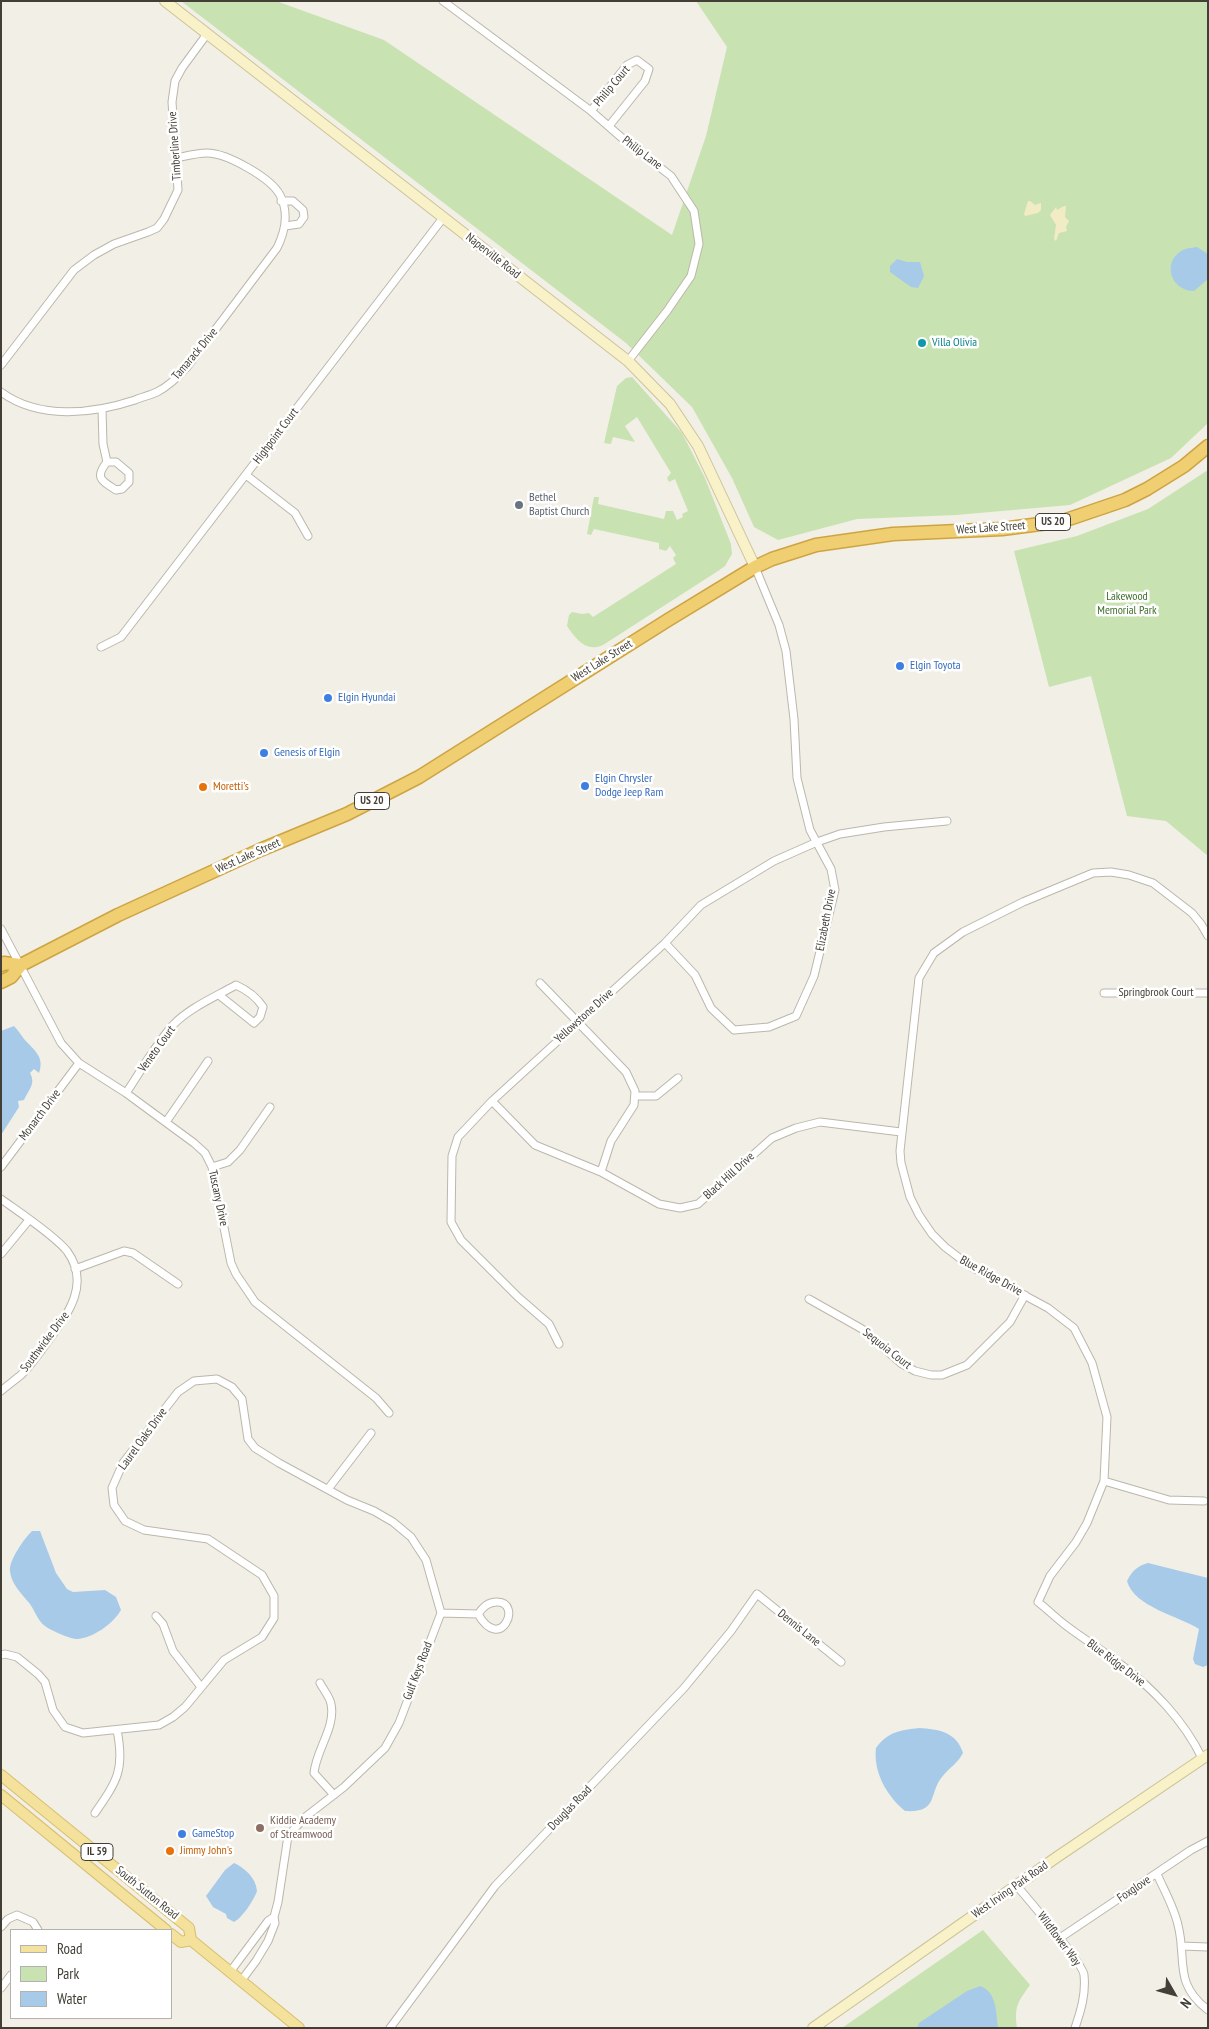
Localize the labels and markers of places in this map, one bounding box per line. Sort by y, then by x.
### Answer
place label: Villa Olivia [932,336,977,350]
marker: Villa Olivia [916,337,928,349]
place label: Bethel Baptist Church [529,491,589,519]
marker: Bethel Baptist Church [513,499,525,511]
place label: Elgin Toyota [910,659,961,673]
marker: Elgin Toyota [894,660,906,672]
place label: Elgin Hyundai [338,691,396,705]
marker: Elgin Hyundai [322,692,334,704]
place label: Genesis of Elgin [274,746,340,760]
marker: Genesis of Elgin [258,747,270,759]
place label: Elgin Chrysler Dodge Jeep Ram [595,772,663,800]
place label: Moretti's [213,780,249,794]
marker: Elgin Chrysler Dodge Jeep Ram [579,780,591,792]
marker: Moretti's [197,781,209,793]
place label: Kiddie Academy of Streamwood [270,1814,336,1842]
marker: Kiddie Academy of Streamwood [254,1822,266,1834]
place label: GameStop [192,1827,234,1841]
marker: GameStop [176,1828,188,1840]
place label: Jimmy John's [180,1844,232,1858]
marker: Jimmy John's [164,1845,176,1857]

